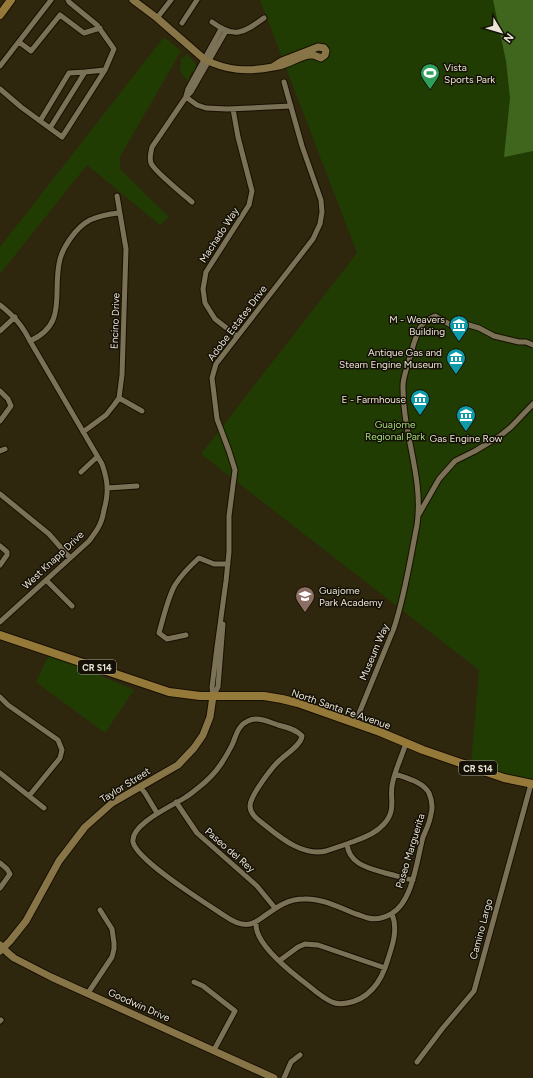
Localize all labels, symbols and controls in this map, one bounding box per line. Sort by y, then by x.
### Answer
north arrow [481,12,521,52]
text: N [501,30,516,45]
place label: Vista Sports Park [444,61,495,86]
sports icon: Vista Sports Park [419,62,441,90]
street label: Machado Way [196,204,242,265]
street label: Adobe Estates Drive [204,282,270,363]
street label: Encino Drive [108,292,122,349]
place label: M - Weavers Building [389,313,445,338]
museum icon: M - Weavers Building [448,314,470,342]
place label: Antique Gas and Steam Engine Museum [339,346,442,371]
museum icon: Antique Gas and Steam Engine Museum [445,347,467,375]
museum icon: E - Farmhouse [409,388,431,416]
place label: E - Farmhouse [342,393,407,406]
museum icon: Gas Engine Row [455,404,477,432]
park label: Guajome Regional Park [365,418,425,443]
place label: Gas Engine Row [430,432,503,445]
street label: West Knapp Drive [19,528,87,592]
place label: Guajome Park Academy [319,584,383,609]
school or university icon: Guajome Park Academy [294,585,316,613]
street label: Museum Way [356,621,392,682]
road number: CR S14 [78,660,116,674]
street label: North Santa Fe Avenue [290,686,393,732]
road number: CR S14 [459,761,497,775]
street label: Taylor Street [97,764,153,806]
street label: Paseo Marguerita [392,812,428,890]
street label: Paseo del Rey [202,825,258,876]
street label: Camino Largo [467,897,495,961]
street label: Goodwin Drive [106,986,172,1025]

